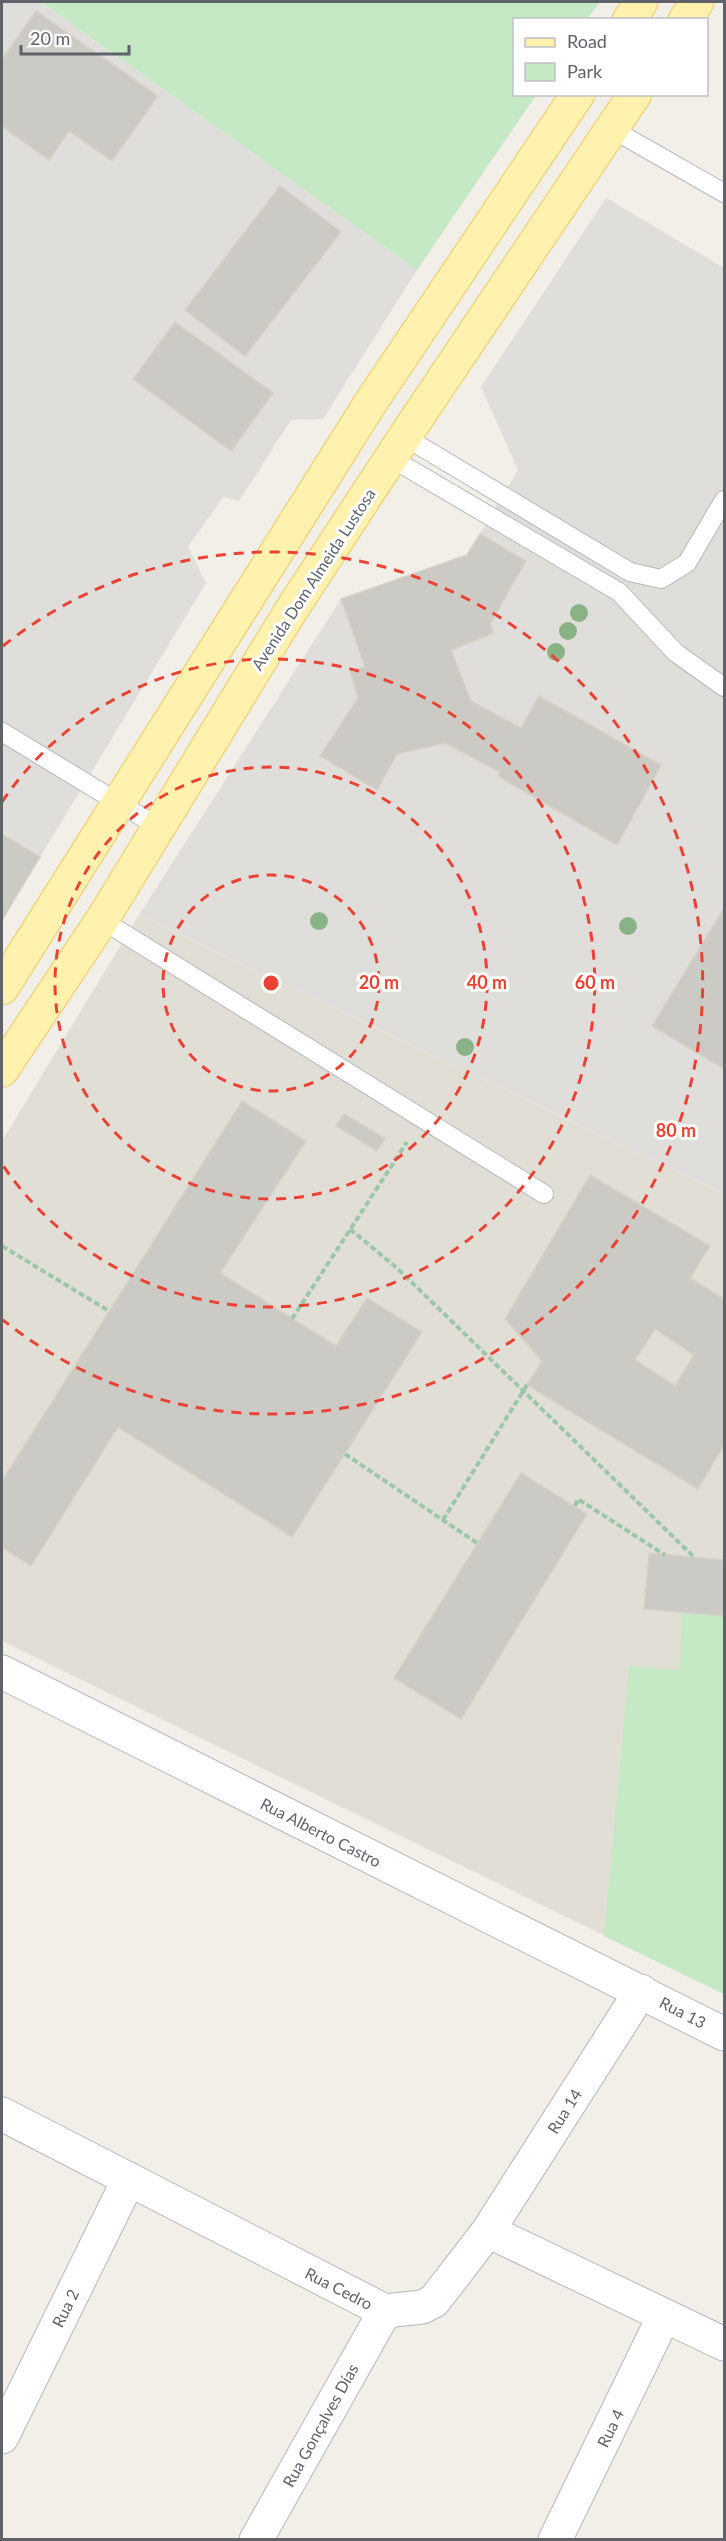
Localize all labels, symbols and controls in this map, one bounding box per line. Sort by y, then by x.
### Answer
scale bar [21,18,129,56]
legend [513,18,708,96]
text: 20 m [30,27,70,49]
text: Road [567,30,607,52]
text: Park [567,60,603,82]
street label: Avenida Dom Almeida Lustosa [247,485,379,673]
text: 20 m [359,971,399,993]
text: 40 m [467,971,507,993]
text: 60 m [575,971,615,993]
centre of rings [261,973,281,993]
text: 80 m [656,1119,696,1141]
street label: Rua Alberto Castro [258,1793,384,1871]
street label: Rua 13 [657,1992,709,2032]
street label: Rua 14 [543,2085,585,2137]
street label: Rua Cedro [302,2263,376,2313]
street label: Rua 2 [48,2286,82,2330]
street label: Rua Gonçalves Días [278,2360,362,2490]
street label: Rua 4 [593,2406,627,2450]

